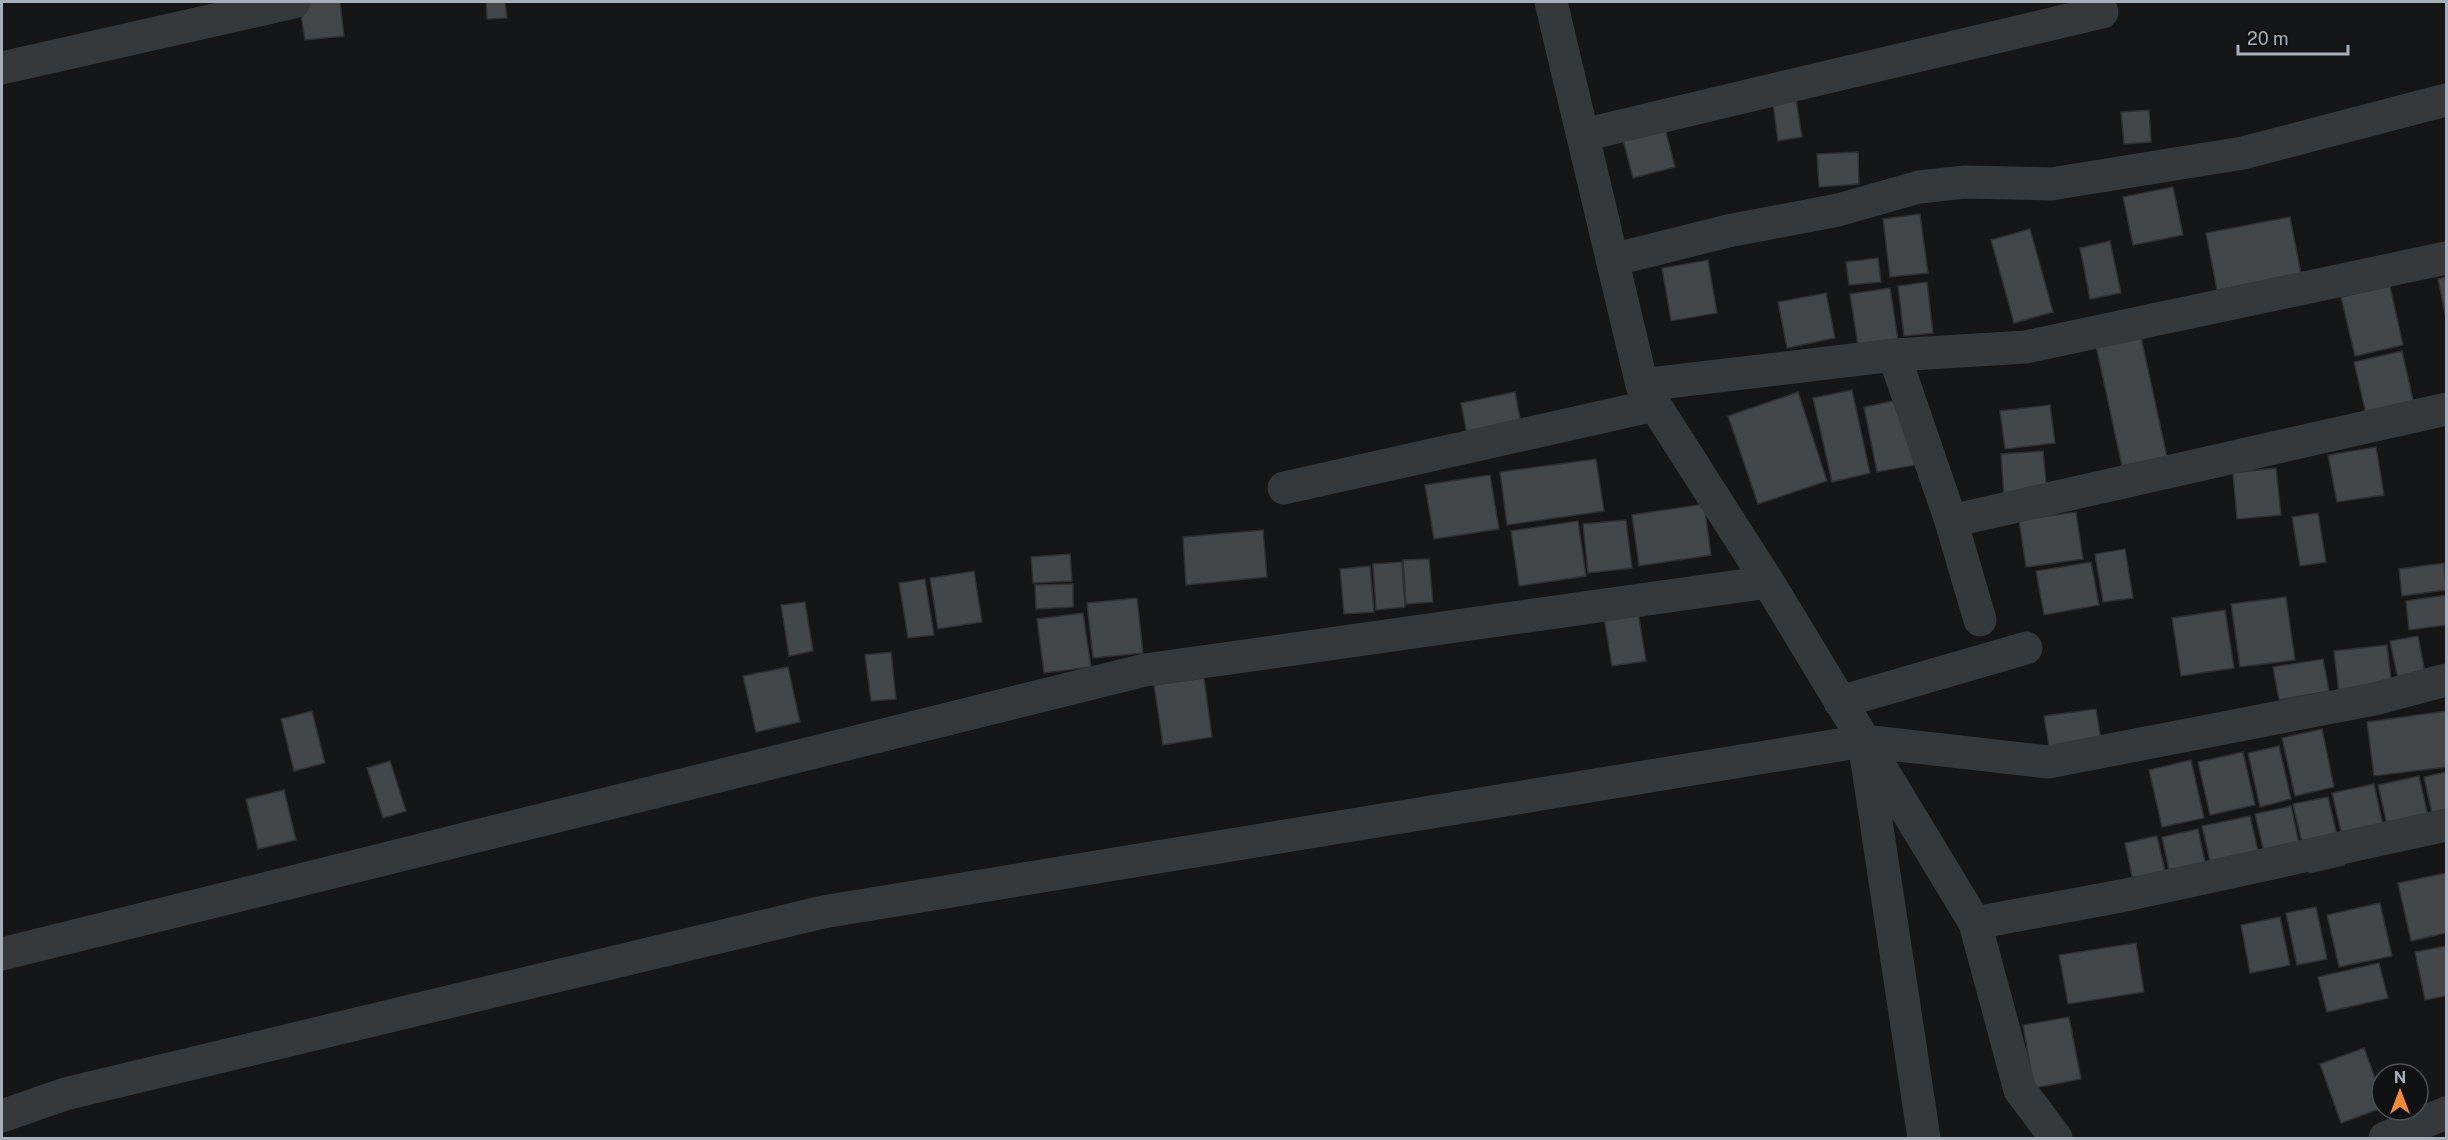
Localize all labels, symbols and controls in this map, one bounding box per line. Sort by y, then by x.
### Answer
scale bar [2238,18,2348,56]
text: 20 m [2247,28,2289,49]
north arrow [2370,1062,2430,1122]
text: N [2394,1068,2406,1087]

